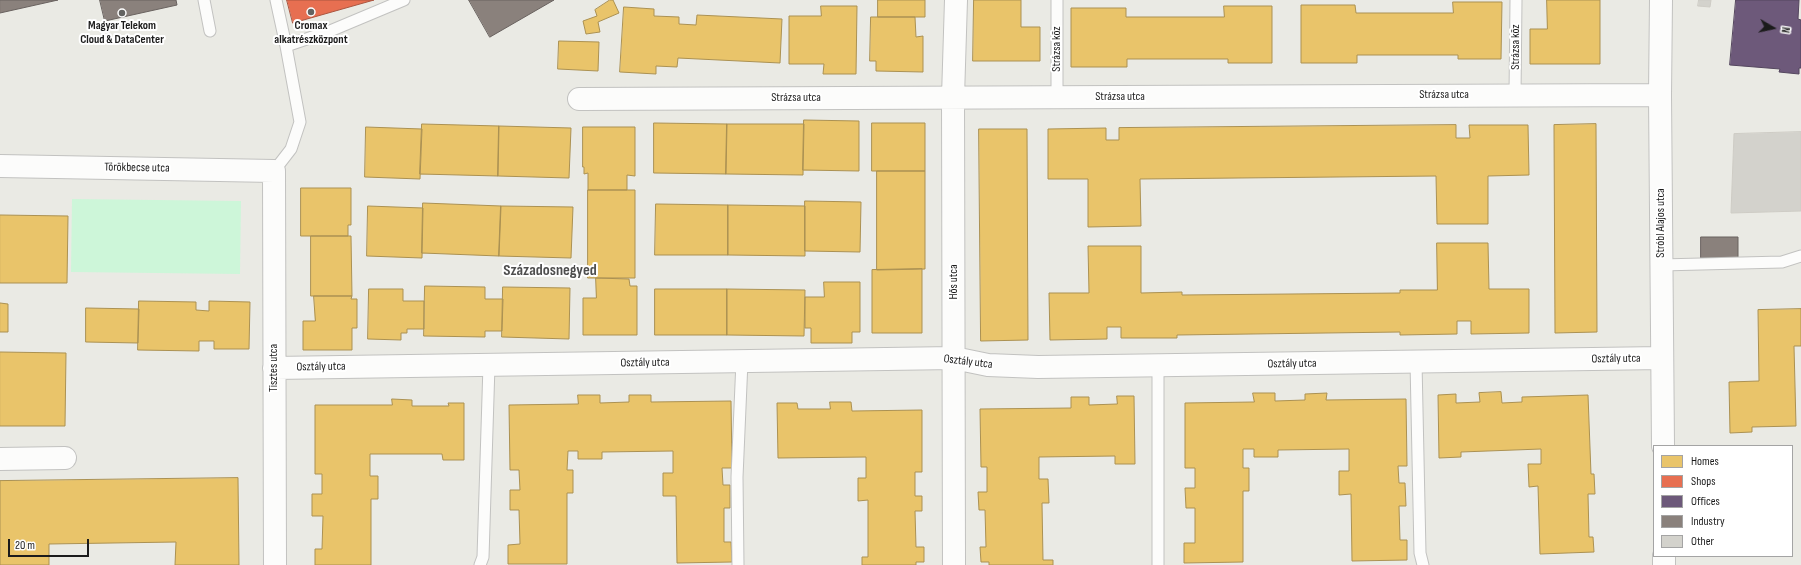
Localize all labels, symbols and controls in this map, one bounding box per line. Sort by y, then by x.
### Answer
marker: Cromax alkatrészközpont [306,7,316,17]
marker: Magyar Telekom Cloud & DataCenter [117,8,127,18]
north arrow [1753,8,1793,48]
place label: Magyar Telekom Cloud & DataCenter [80,19,164,47]
place label: Cromax alkatrészközpont [274,19,348,47]
street label: Strázsa köz [1509,24,1523,70]
street label: Strázsa köz [1050,26,1064,72]
text: N [1778,26,1792,34]
street label: Strázsa utca [1419,88,1469,102]
street label: Strázsa utca [1095,90,1145,104]
street label: Strázsa utca [771,91,821,105]
street label: Törökbecse utca [104,160,170,176]
street label: Stróbl Alajos utca [1654,188,1668,258]
district label: Századosnegyed [503,261,597,281]
street label: Hős utca [947,264,961,300]
street label: Tisztes utca [267,344,281,392]
street label: Osztály utca [1591,351,1641,367]
street label: Osztály utca [943,352,993,372]
street label: Osztály utca [620,355,670,371]
street label: Osztály utca [1267,356,1317,372]
street label: Osztály utca [296,359,346,375]
legend [1653,445,1793,557]
text: Homes [1691,454,1719,469]
text: Shops [1691,474,1716,489]
text: Offices [1691,494,1720,509]
text: Industry [1691,514,1725,529]
scale bar [10,531,91,557]
text: Other [1691,534,1714,549]
text: 20 m [15,538,35,553]

